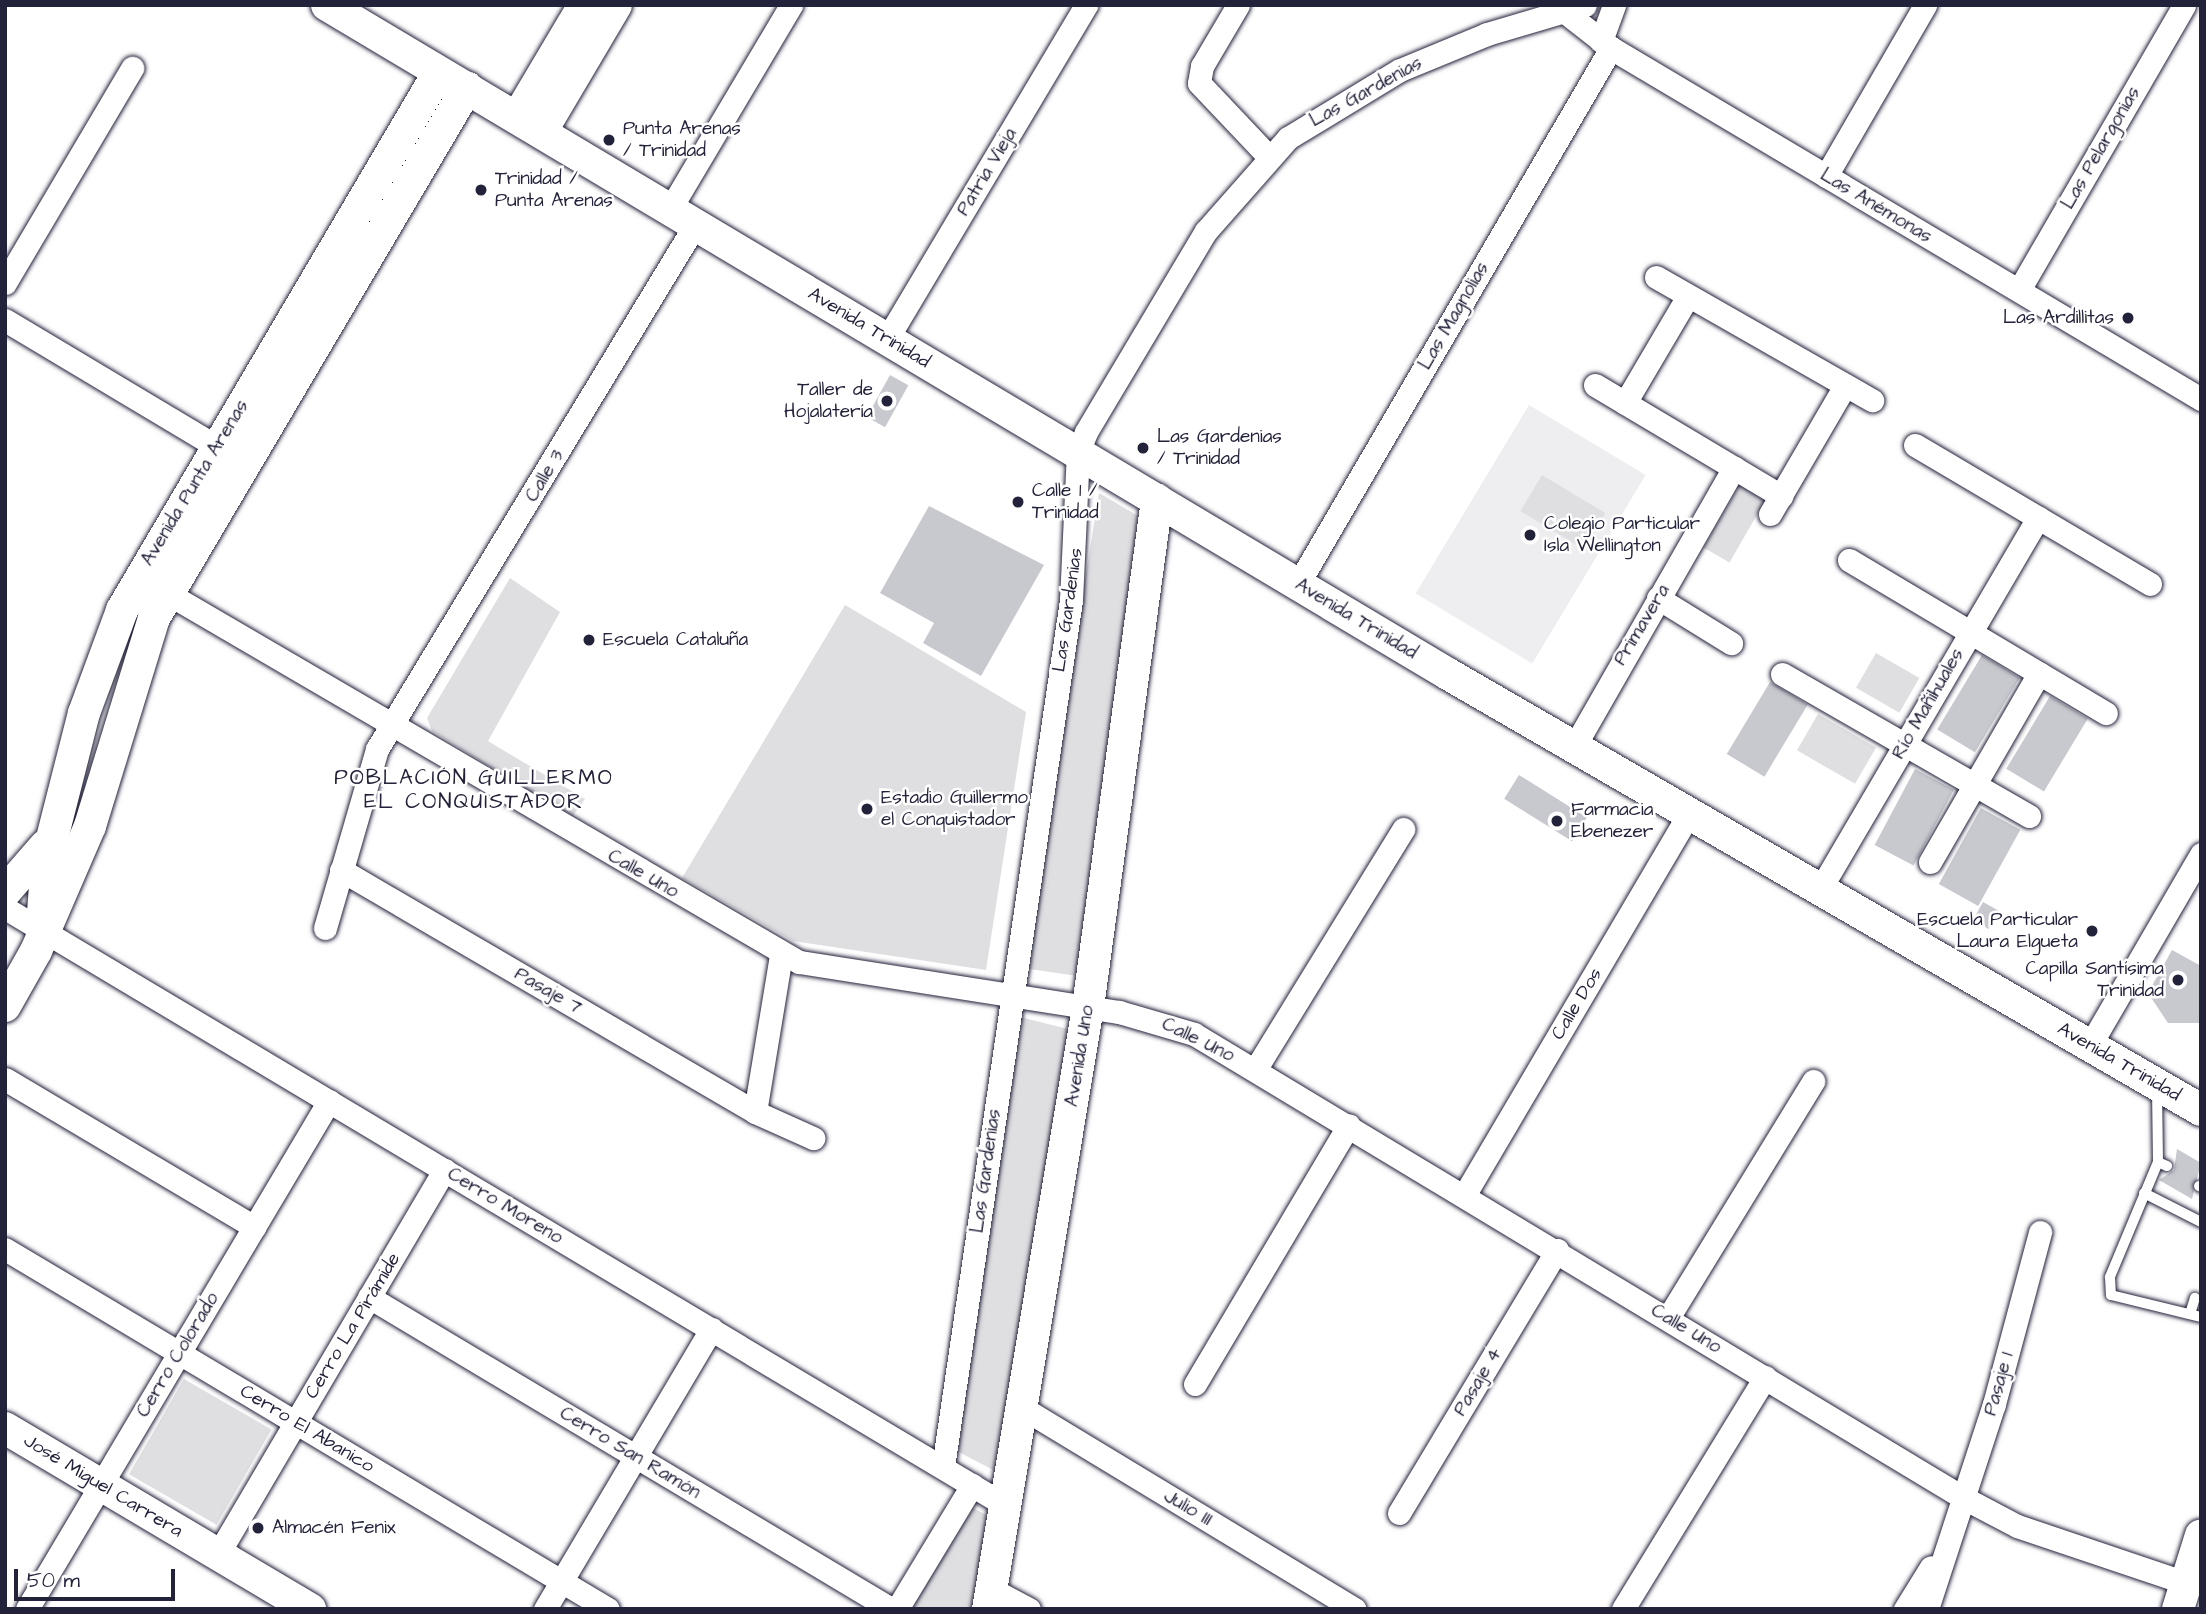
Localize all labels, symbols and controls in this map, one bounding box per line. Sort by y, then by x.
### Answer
street label: Las Gardenias [1306,52,1426,132]
street label: Las Pelargonias [2057,83,2145,213]
place label: Punta Arenas / Trinidad [623,118,741,162]
street label: Patria Vieja [952,124,1022,220]
marker: Punta Arenas / Trinidad [601,132,617,148]
street label: Las Anémonas [1816,164,1936,248]
place label: Trinidad / Punta Arenas [495,168,613,212]
marker: Trinidad / Punta Arenas [473,182,489,198]
street label: Las Magnolias [1414,258,1494,374]
street label: Avenida Trinidad [804,283,934,373]
place label: Las Ardillitas [2003,307,2114,329]
marker: Las Ardillitas [2120,310,2136,326]
place label: Taller de Hojalatería [784,379,873,423]
marker: Taller de Hojalatería [879,393,895,409]
street label: Avenida Punta Arenas [136,396,254,570]
place label: Las Gardenias / Trinidad [1157,426,1282,470]
marker: Las Gardenias / Trinidad [1135,440,1151,456]
street label: Calle 3 [521,446,569,506]
place label: Calle 1 / Trinidad [1032,480,1099,524]
marker: Calle 1 / Trinidad [1010,494,1026,510]
place label: Colegio Particular Isla Wellington [1544,513,1700,557]
marker: Colegio Particular Isla Wellington [1522,527,1538,543]
street label: Las Gardenias [1048,547,1088,673]
street label: Avenida Trinidad [1291,574,1421,664]
street label: Primavera [1609,580,1675,670]
place label: Escuela Cataluña [603,629,748,651]
marker: Escuela Cataluña [581,632,597,648]
street label: Río Mañihuales [1887,645,1969,763]
district label: POBLACIÓN GUILLERMO EL CONQUISTADOR [337,765,611,815]
place label: Estadio Guillermo el Conquistador [881,787,1028,831]
place label: Farmacia Ebenezer [1571,799,1653,843]
marker: Estadio Guillermo el Conquistador [859,801,875,817]
marker: Farmacia Ebenezer [1549,813,1565,829]
street label: Calle Uno [604,845,682,903]
place label: Escuela Particular Laura Elgueta [1917,909,2078,953]
marker: Escuela Particular Laura Elgueta [2084,923,2100,939]
place label: Capilla Santísima Trinidad [2025,958,2164,1002]
street label: Pasaje 7 [510,963,586,1019]
street label: Calle Dos [1547,964,1607,1044]
marker: Capilla Santísima Trinidad [2170,972,2186,988]
street label: Avenida Uno [1061,1004,1099,1108]
street label: Calle Uno [1158,1013,1238,1067]
street label: Avenida Trinidad [2053,1018,2185,1106]
street label: Las Gardenias [966,1108,1006,1234]
street label: Cerro Moreno [443,1163,567,1249]
street label: Cerro La Pirámide [300,1249,406,1403]
street label: Cerro Colorado [132,1289,224,1421]
street label: Calle Uno [1647,1299,1725,1359]
street label: Pasaje 4 [1449,1344,1507,1420]
street label: Pasaje 1 [1979,1350,2019,1418]
street label: Cerro El Abanico [236,1380,378,1478]
street label: Cerro San Ramón [555,1402,705,1504]
street label: José Miguel Carrera [19,1429,187,1543]
street label: Julio III [1160,1485,1216,1531]
place label: Almacén Fenix [272,1517,396,1539]
marker: Almacén Fenix [250,1520,266,1536]
scale bar [18,1554,178,1598]
text: 50 m [27,1566,80,1595]

